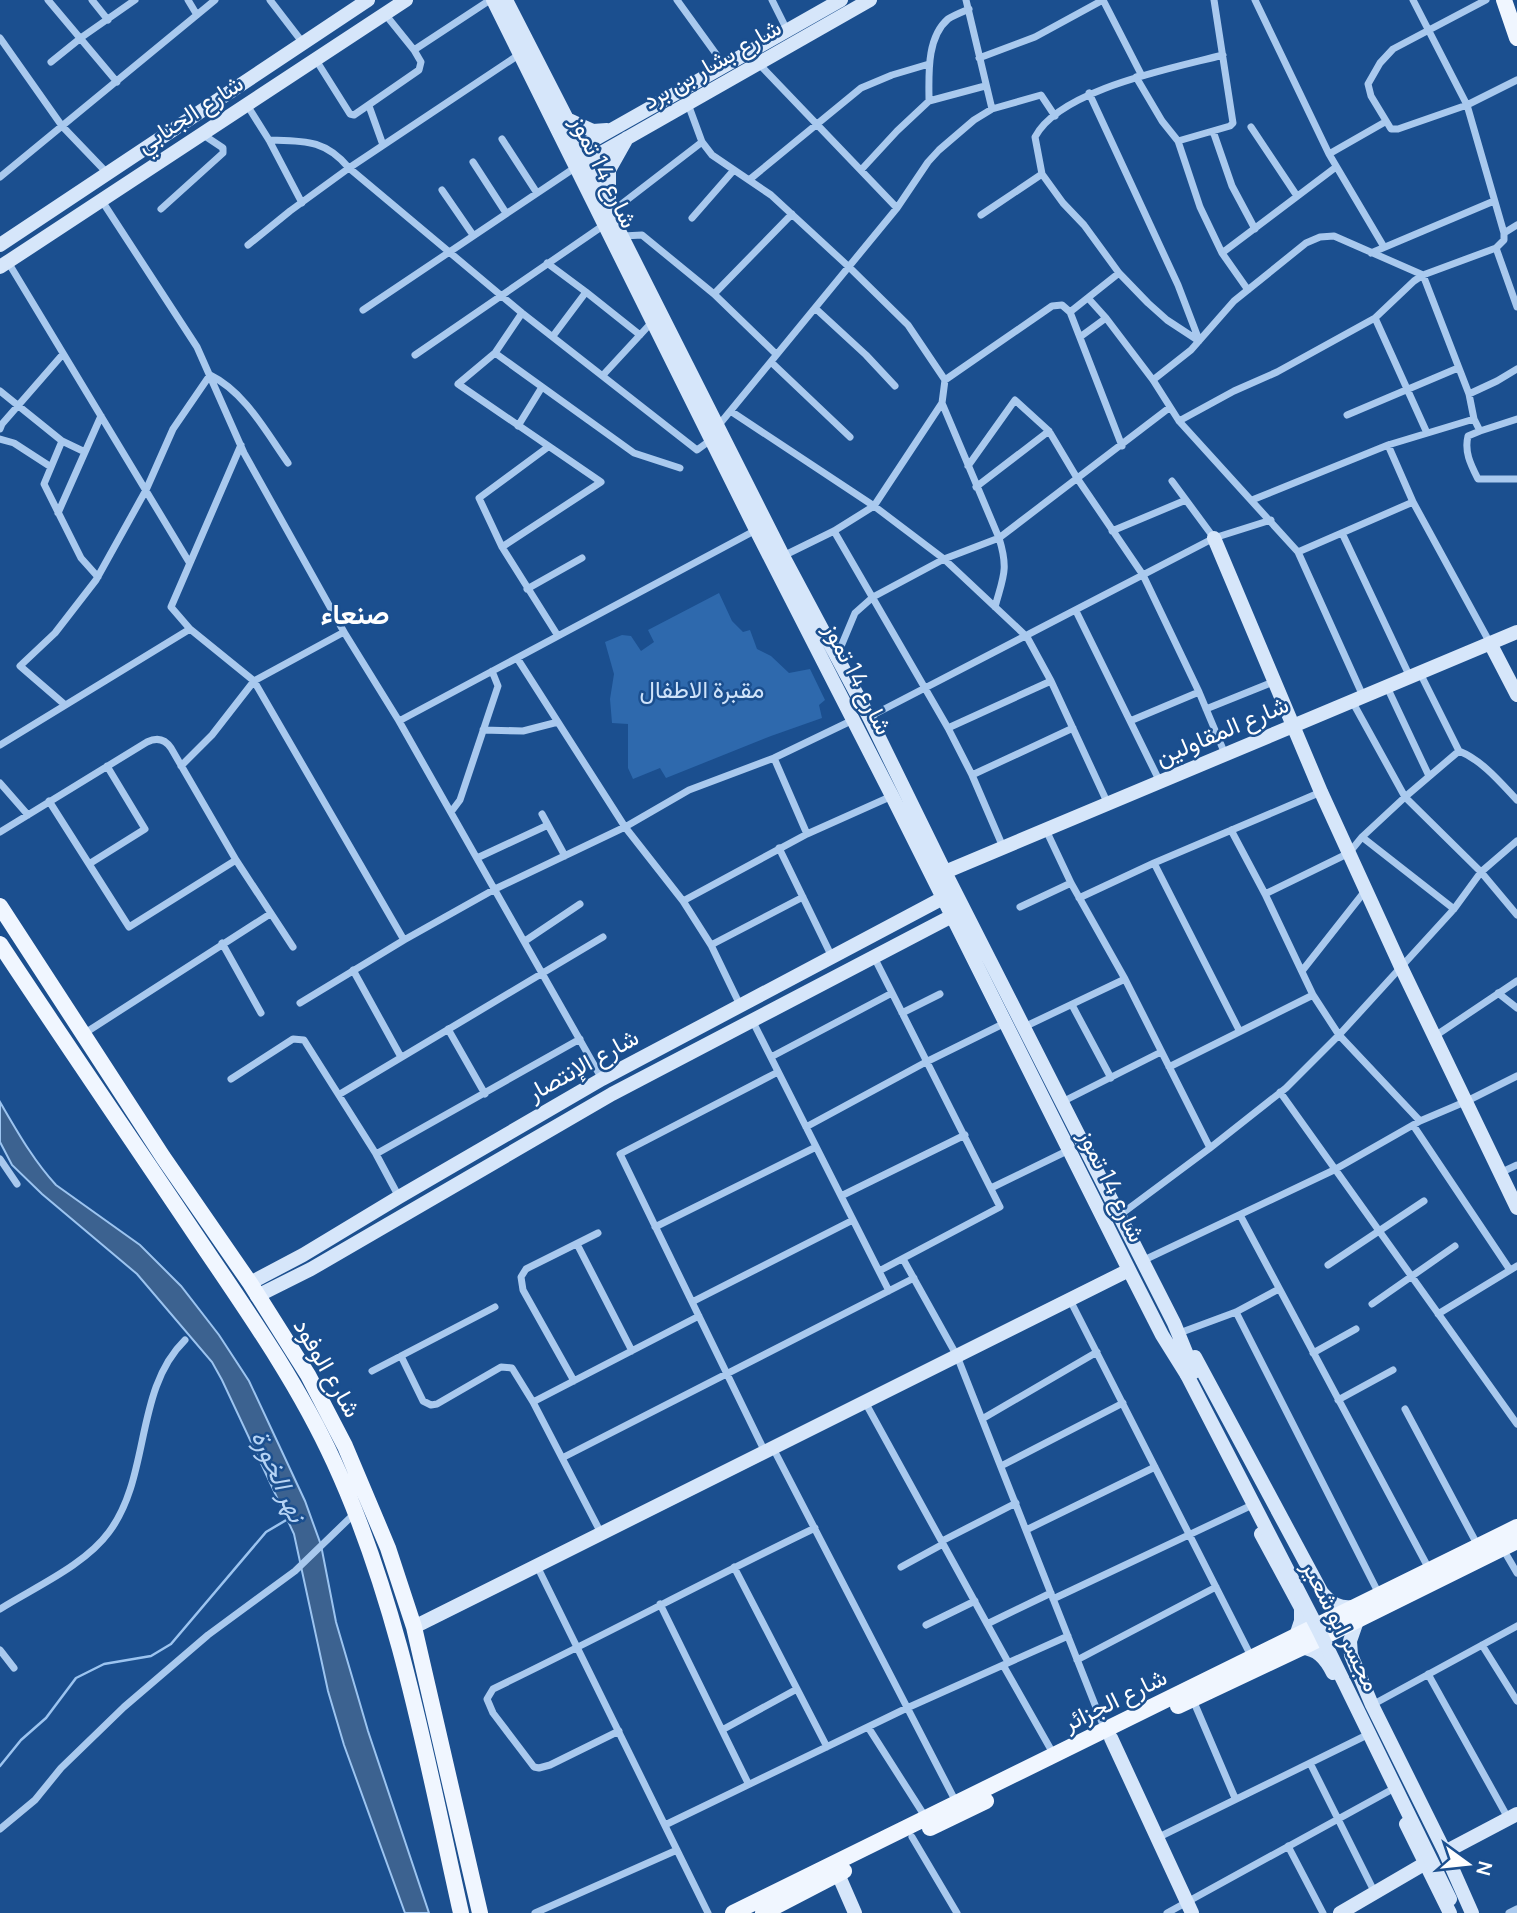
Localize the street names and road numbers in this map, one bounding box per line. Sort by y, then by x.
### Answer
street label: شارع بشار بن برد [636,10,787,117]
street label: شارع الجنابي [129,66,251,163]
street label: شارع 14 تموز [563,109,647,234]
street label: شارع 14 تموز [816,616,902,740]
street label: شارع المقاولين [1150,687,1294,773]
street label: شارع الإنتصار [520,1019,644,1109]
street label: شارع 14 تموز [1071,1123,1155,1248]
street label: شارع الوفود [286,1312,370,1423]
street label: مجسر ابو شعير [1295,1553,1390,1697]
street label: شارع الجزائر [1056,1659,1172,1739]

